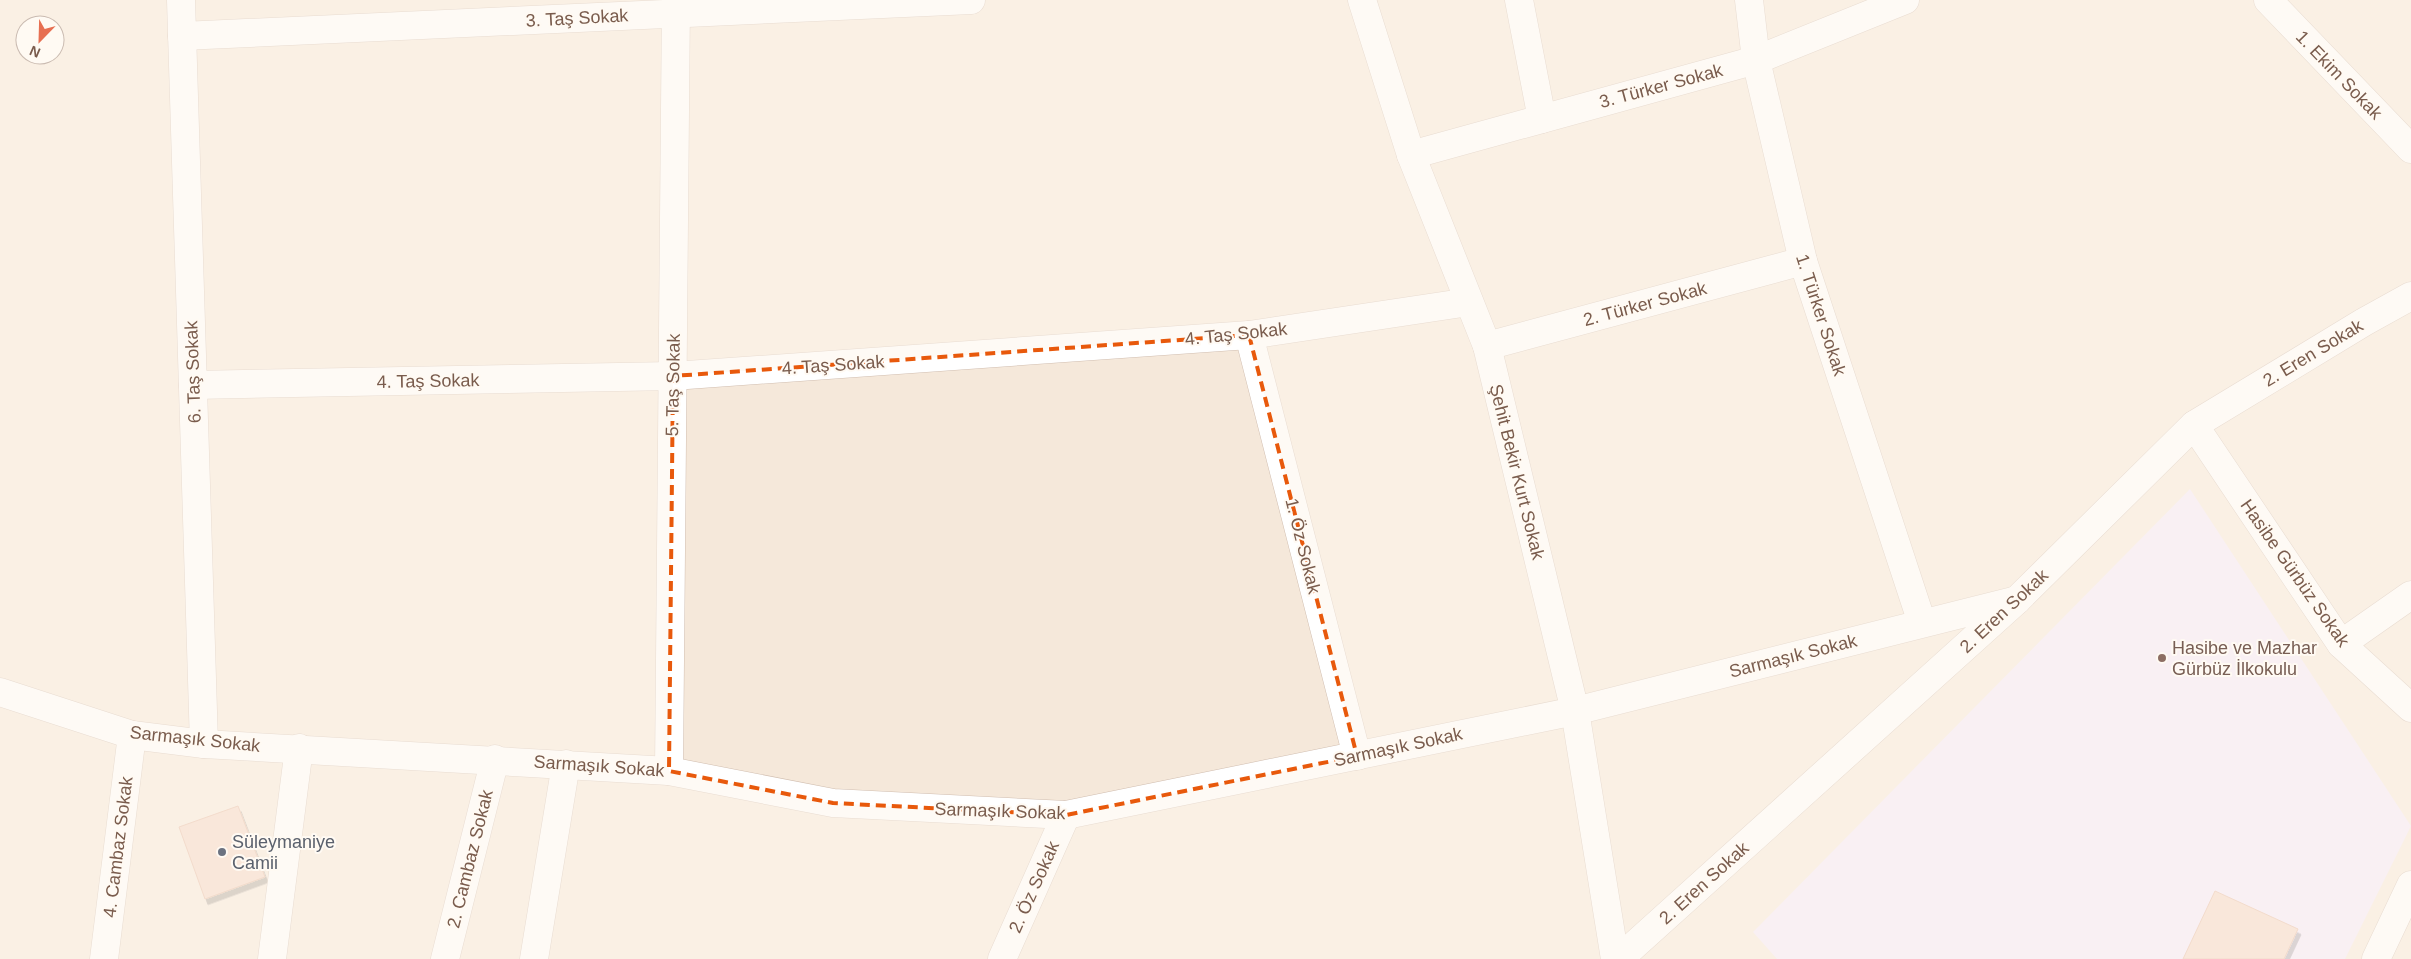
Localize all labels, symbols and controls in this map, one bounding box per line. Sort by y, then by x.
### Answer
street label: 3. Taş Sokak [525,5,630,31]
north arrow [15,15,65,65]
street label: 1. Ekim Sokak [2292,27,2387,124]
text: N [27,43,43,61]
street label: 3. Türker Sokak [1597,60,1726,112]
street label: 1. Türker Sokak [1792,252,1850,379]
street label: 2. Türker Sokak [1581,278,1710,330]
street label: 2. Eren Sokak [2259,315,2367,391]
street label: 6. Taş Sokak [181,319,205,424]
street label: 4. Taş Sokak [1184,319,1289,349]
street label: 5. Taş Sokak [662,332,684,437]
street label: 4. Taş Sokak [781,351,886,379]
street label: 4. Taş Sokak [376,370,481,392]
street label: Şehit Bekir Kurt Sokak [1486,382,1549,563]
street label: 1. Öz Sokak [1281,496,1325,597]
street label: Hasibe Gürbüz Sokak [2237,496,2354,651]
street label: 2. Eren Sokak [1956,564,2053,657]
street label: Sarmaşık Sokak [1727,630,1860,682]
place label: Hasibe ve Mazhar Gürbüz İlkokulu [2172,638,2317,679]
marker: Hasibe ve Mazhar Gürbüz İlkokulu [2156,652,2168,664]
street label: Sarmaşık Sokak [129,722,262,756]
street label: Sarmaşık Sokak [1332,723,1465,770]
street label: Sarmaşık Sokak [533,751,666,781]
street label: 4. Cambaz Sokak [99,774,137,919]
street label: 2. Cambaz Sokak [443,787,497,930]
street label: Sarmaşık Sokak [934,799,1067,823]
place label: Süleymaniye Camii [232,832,335,873]
street label: 2. Öz Sokak [1005,837,1063,936]
street label: 2. Eren Sokak [1655,837,1753,928]
marker: Süleymaniye Camii [216,846,228,858]

